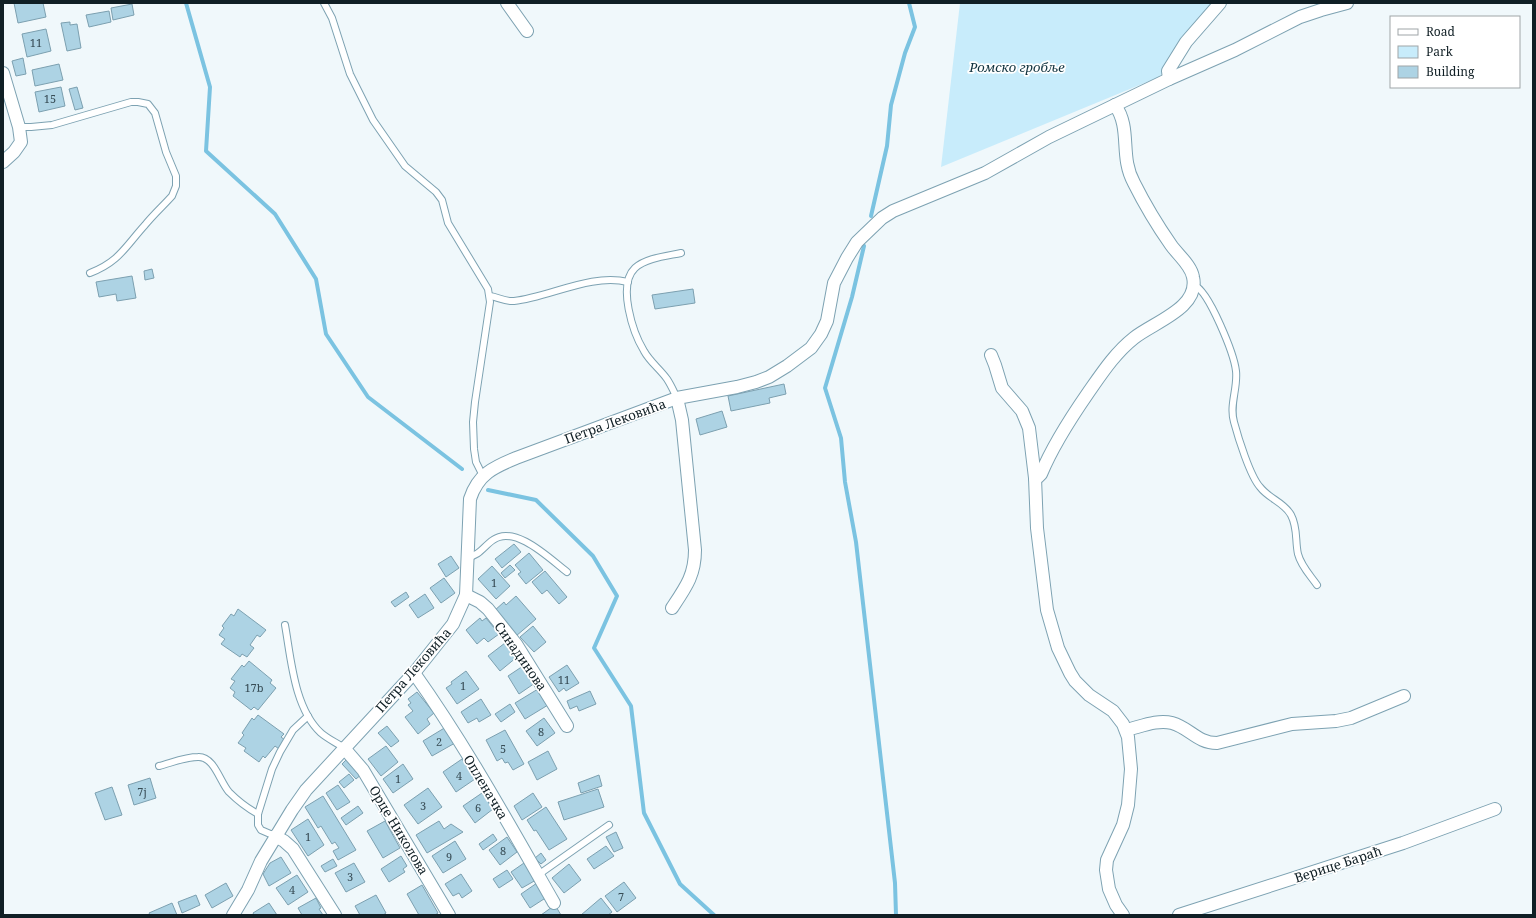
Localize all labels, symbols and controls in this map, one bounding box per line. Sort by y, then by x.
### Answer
legend [1390,16,1520,88]
text: Road [1426,23,1456,40]
house number: 11 [30,35,42,50]
text: Park [1426,43,1454,60]
park label: Ромско гробље [968,58,1065,76]
text: Building [1426,63,1475,80]
house number: 15 [44,91,56,106]
street label: Петра Лековића [562,394,668,448]
house number: 1 [491,575,497,590]
street label: Синадинова [491,618,551,694]
street label: Петра Лековића [371,624,455,716]
house number: 11 [558,672,570,687]
house number: 1 [460,678,466,693]
house number: 17b [244,680,264,695]
house number: 8 [538,724,544,739]
house number: 2 [436,734,442,749]
house number: 5 [500,741,506,756]
street label: Опленачка [460,751,512,823]
house number: 4 [456,768,462,783]
house number: 1 [395,771,401,786]
street label: Орце Николова [365,782,433,878]
house number: 7j [137,784,147,799]
house number: 3 [420,798,426,813]
house number: 6 [475,800,481,815]
house number: 1 [305,829,311,844]
street label: Верице Бараћ [1292,841,1385,887]
house number: 8 [500,843,506,858]
house number: 9 [446,849,452,864]
house number: 3 [347,869,353,884]
house number: 4 [289,882,295,897]
house number: 7 [618,889,624,904]

